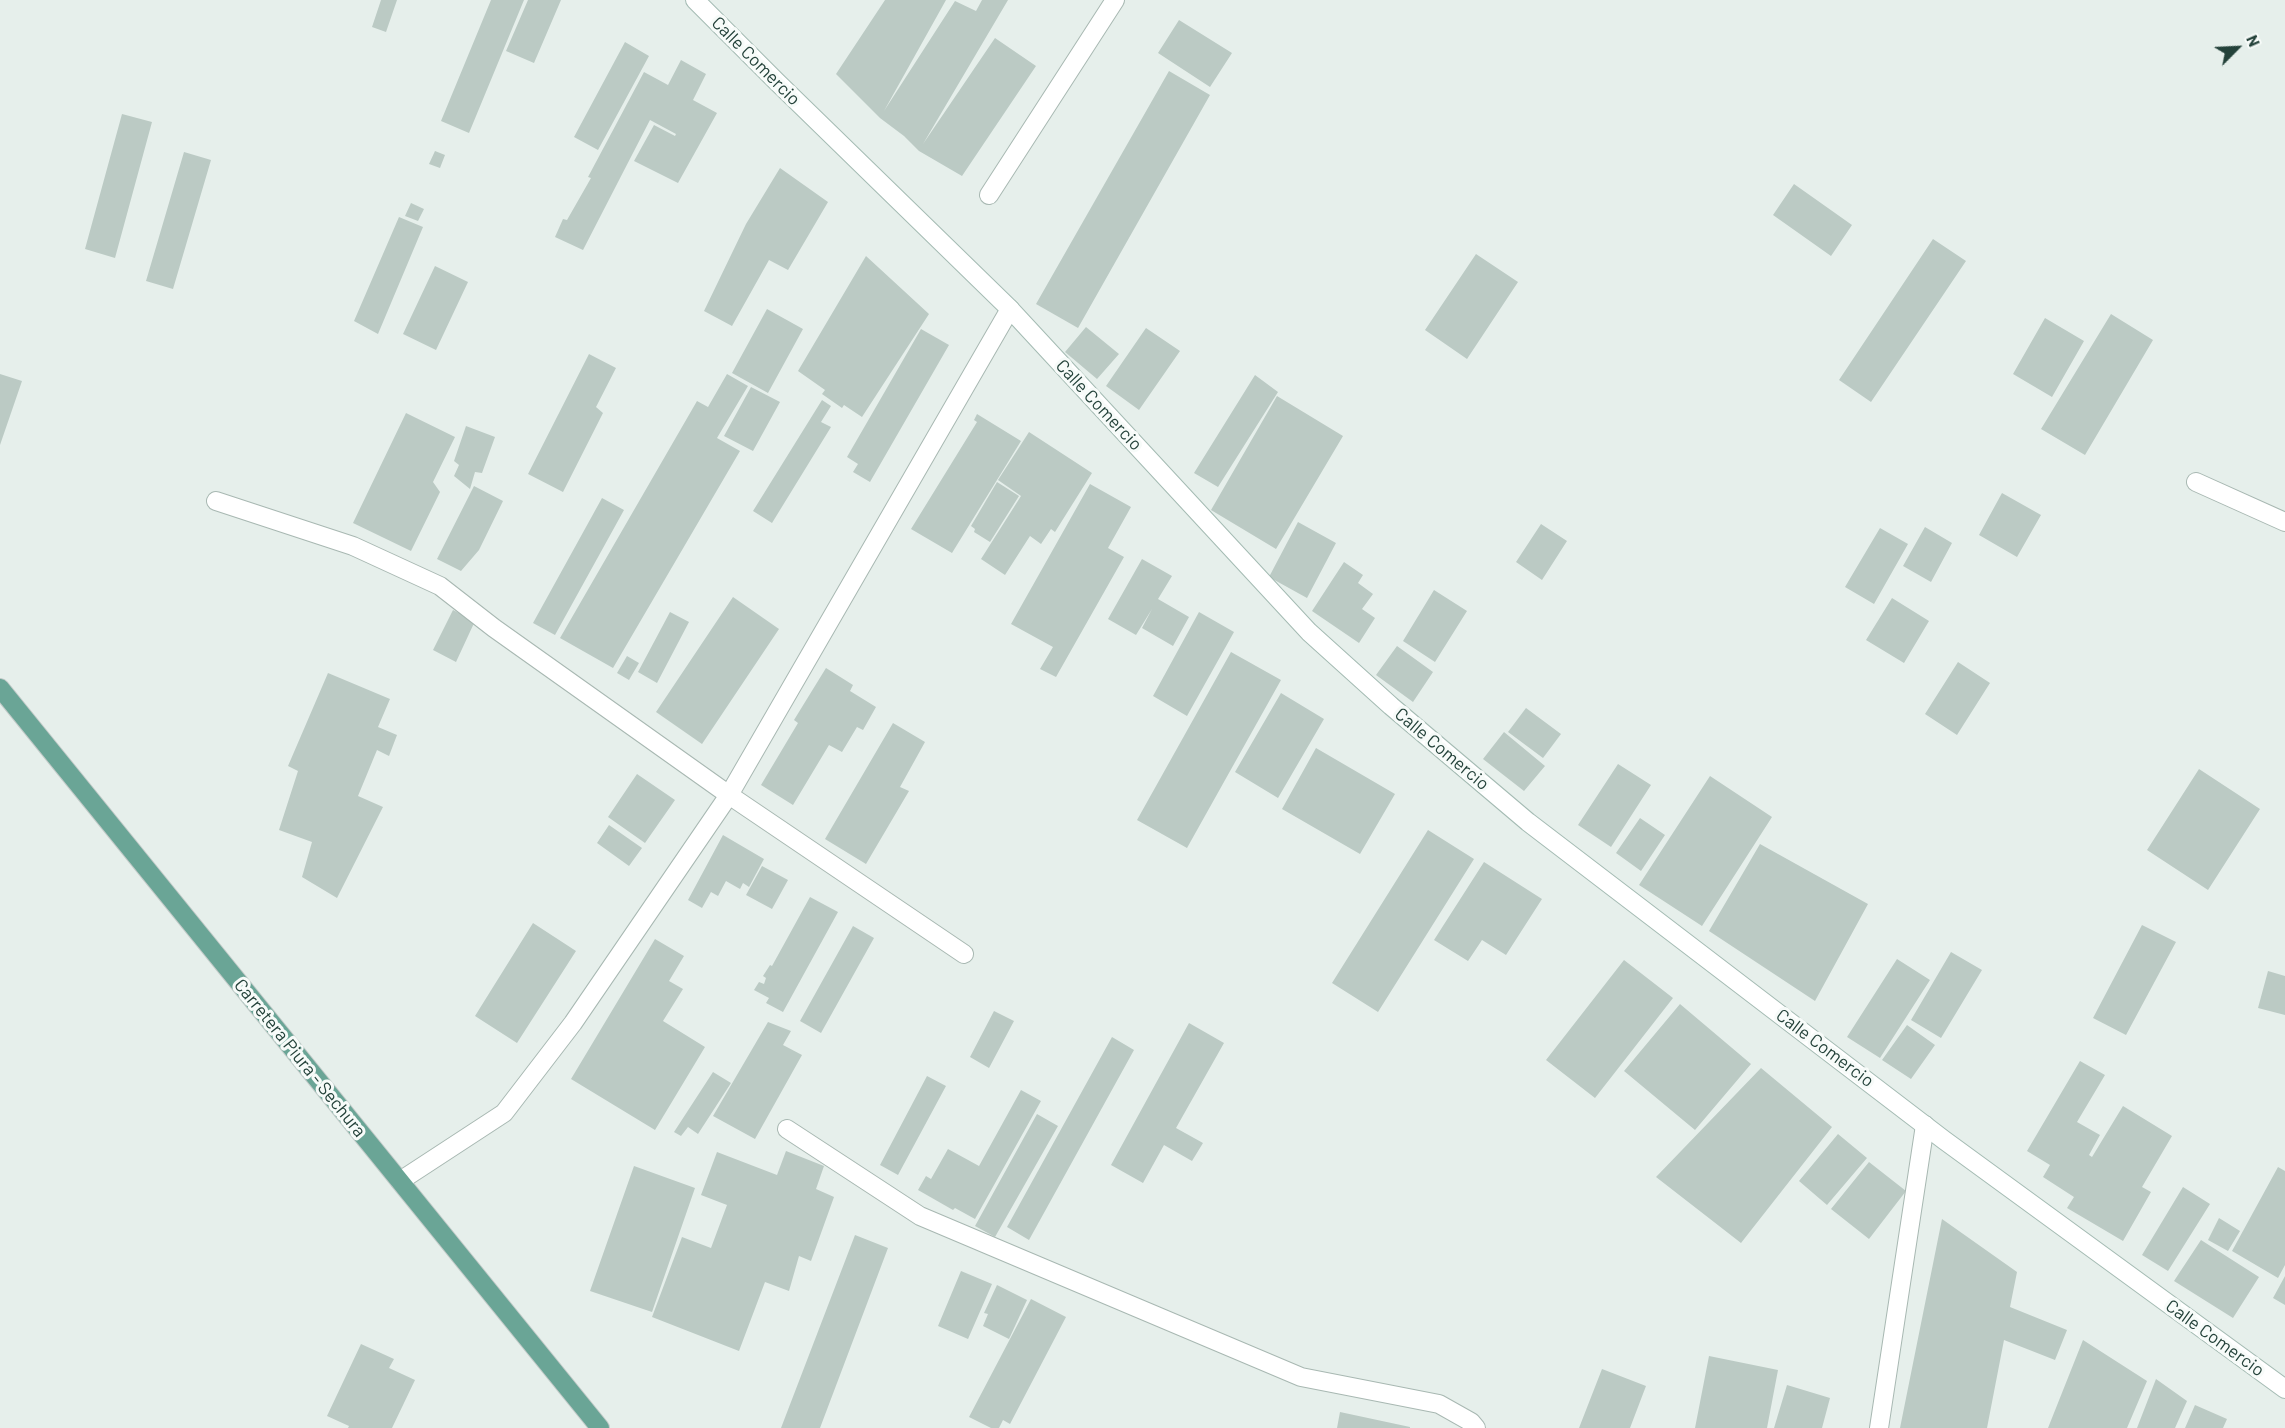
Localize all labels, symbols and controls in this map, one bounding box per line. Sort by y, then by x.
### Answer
street label: Calle Comercio [707,12,805,110]
north arrow [2207,18,2267,78]
text: N [2243,32,2265,49]
street label: Calle Comercio [1051,355,1147,455]
street label: Calle Comercio [1390,703,1494,795]
street label: Carretera Piura - Sechura [230,975,370,1141]
street label: Calle Comercio [1772,1004,1878,1092]
street label: Calle Comercio [2161,1295,2269,1381]

